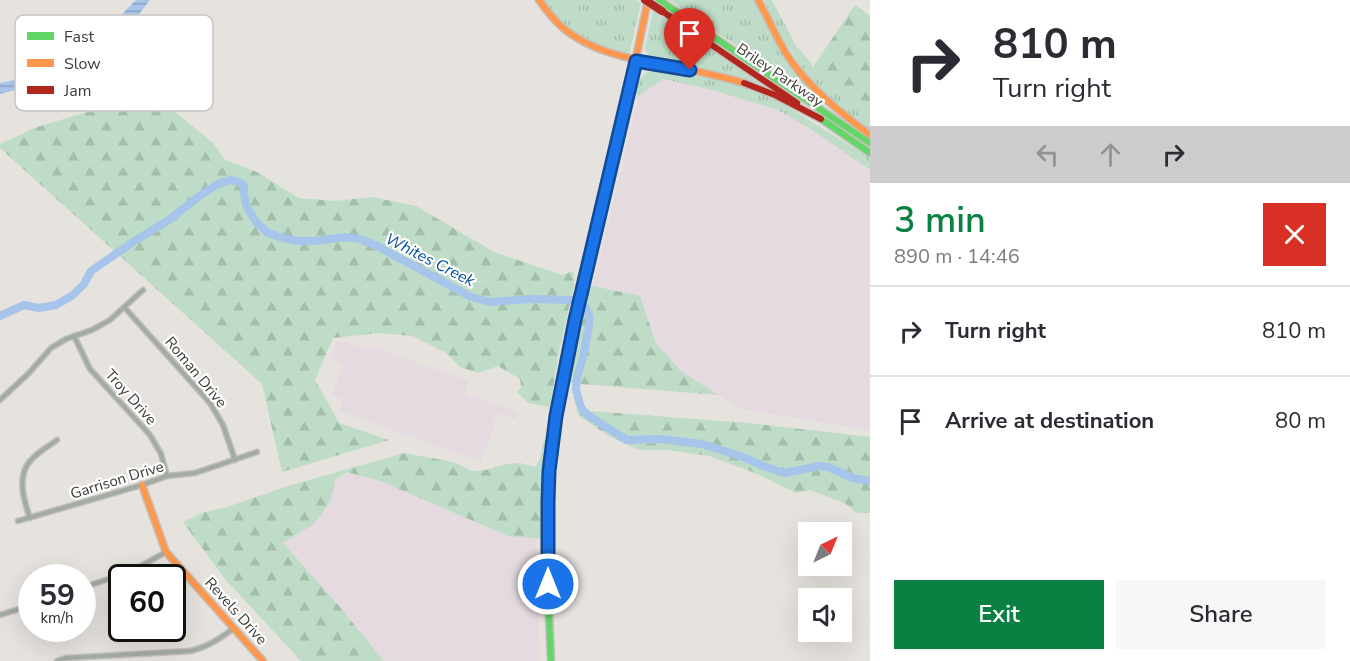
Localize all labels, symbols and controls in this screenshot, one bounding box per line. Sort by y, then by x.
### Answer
pin [664,8,715,70]
legend [15,15,213,111]
text: 810 m [993,16,1117,73]
icon: arrive [673,17,706,50]
icon: right [894,24,972,102]
text: Fast [64,26,95,48]
street label: Briley Parkway [733,39,828,112]
text: Slow [64,53,101,75]
text: Turn right [993,70,1111,107]
text: Jam [63,80,91,102]
icon: left [1031,138,1064,171]
icon: ahead [1094,138,1127,171]
icon: right [1157,138,1190,171]
text: 3 min [894,196,986,245]
button: close [1263,203,1326,266]
water label: Whites Creek [381,228,479,292]
text: 890 m · 14:46 [894,243,1020,270]
icon: right [894,315,927,348]
text: Turn right [945,316,1046,346]
text: 810 m [1262,316,1326,346]
street label: Roman Drive [160,332,232,412]
street label: Troy Drive [101,365,161,429]
icon: arrive [894,405,927,438]
text: Arrive at destination [945,406,1154,436]
text: 80 m [1275,406,1326,436]
street label: Garrison Drive [68,456,166,504]
north arrow [798,522,852,576]
map controls [798,522,852,642]
position arrow [516,552,580,616]
speed limit sign: 60 [108,564,186,642]
street label: Revels Drive [200,573,272,649]
text: 59 [39,575,75,616]
button: Exit [894,580,1104,649]
button: Share [1116,580,1326,649]
button: sound [798,588,852,642]
text: km/h [40,608,74,628]

